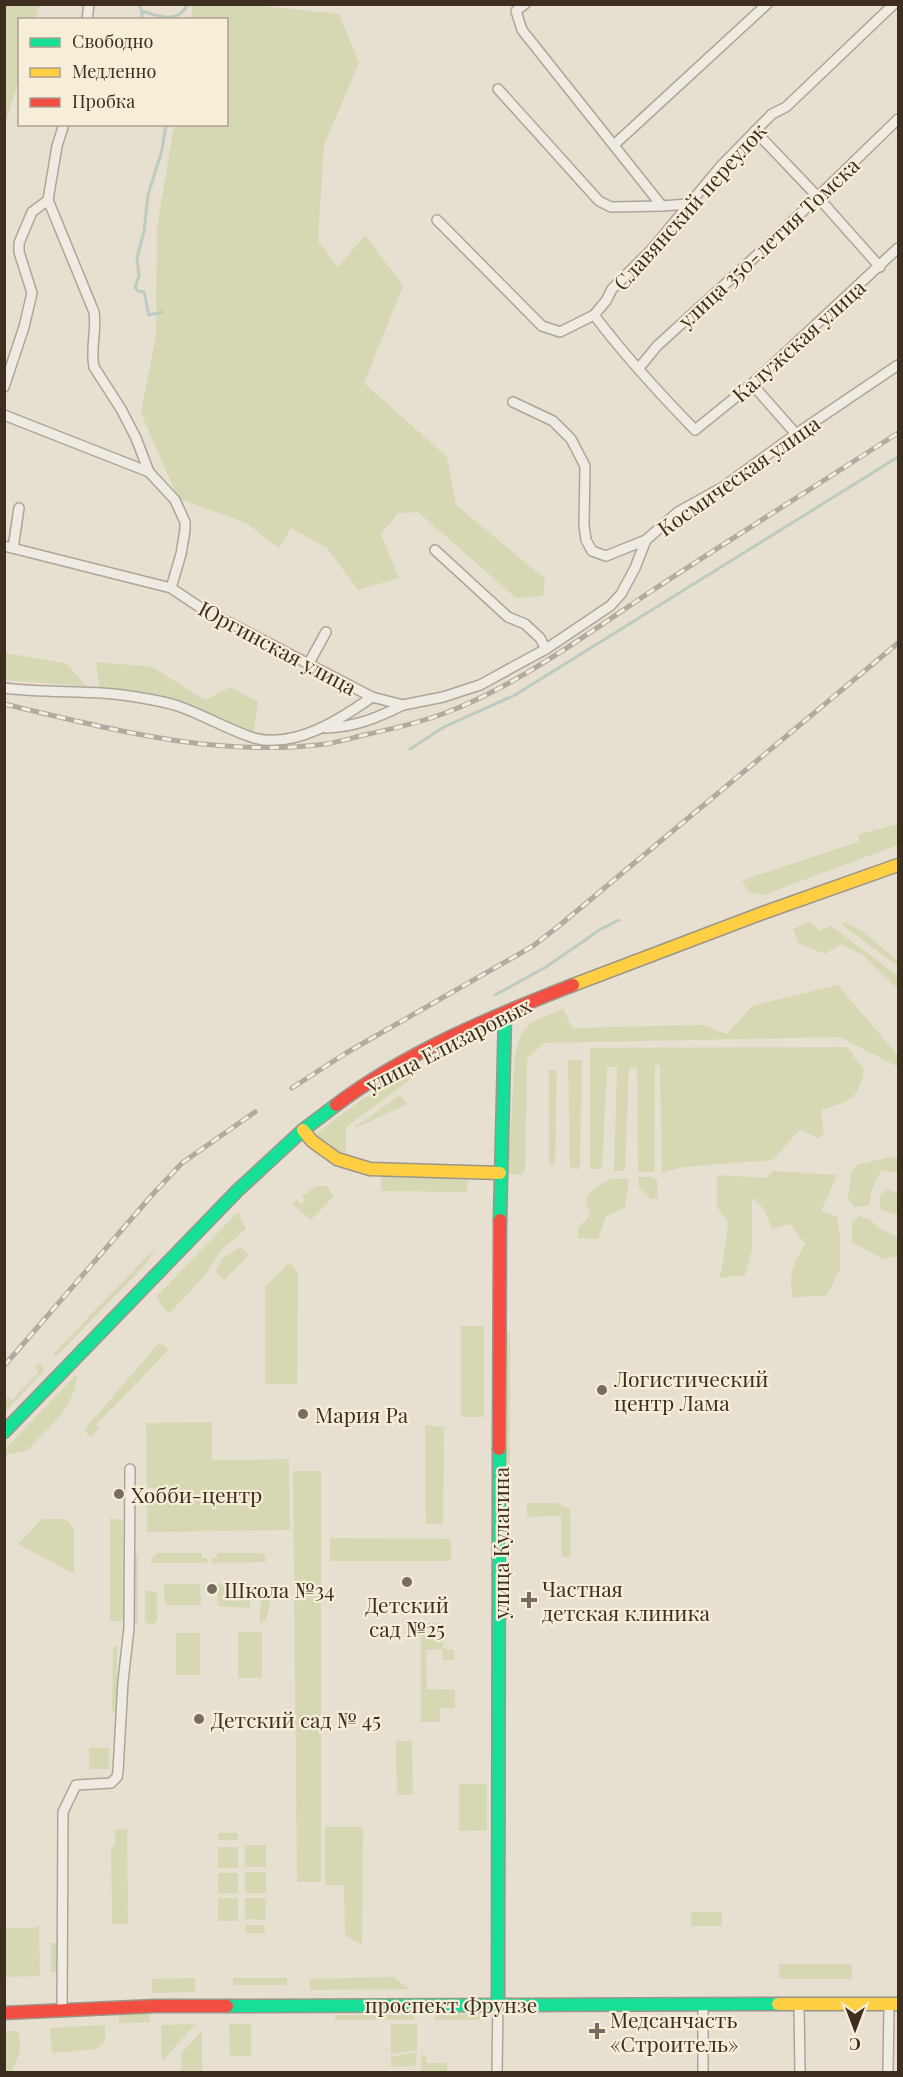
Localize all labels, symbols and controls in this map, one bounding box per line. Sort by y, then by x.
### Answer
legend [18,18,228,126]
text: Свободно [72,29,153,53]
text: Медленно [72,59,157,83]
text: Пробка [72,89,135,113]
street label: Славянский переулок [606,116,772,296]
street label: улица 350-летия Томска [671,150,865,334]
street label: Калужская улица [725,272,871,407]
street label: Космическая улица [651,408,825,542]
street label: Юргинская улица [194,594,362,701]
street label: улица Елизаровых [360,990,535,1098]
place label: Логистический центр Лама [613,1364,768,1416]
marker: Логистический центр Лама [595,1383,609,1397]
place label: Мария Ра [315,1400,409,1428]
marker: Мария Ра [296,1407,310,1421]
street label: улица Кулагина [486,1466,514,1620]
place label: Хобби-центр [131,1480,262,1508]
marker: Хобби-центр [112,1487,126,1501]
place label: Частная детская клиника [542,1574,710,1626]
place label: Школа №34 [224,1575,335,1603]
marker: Детский сад №25 [400,1575,414,1589]
marker: Школа №34 [205,1582,219,1596]
place label: Детский сад №25 [365,1590,449,1642]
marker: Частная детская клиника [520,1591,538,1609]
place label: Детский сад № 45 [211,1705,381,1733]
marker: Детский сад № 45 [192,1712,206,1726]
street label: проспект Фрунзе [365,1990,537,2018]
north arrow [825,1999,885,2059]
place label: Медсанчасть «Строитель» [610,2005,739,2057]
marker: Медсанчасть «Строитель» [588,2022,606,2040]
text: С [849,2034,861,2055]

